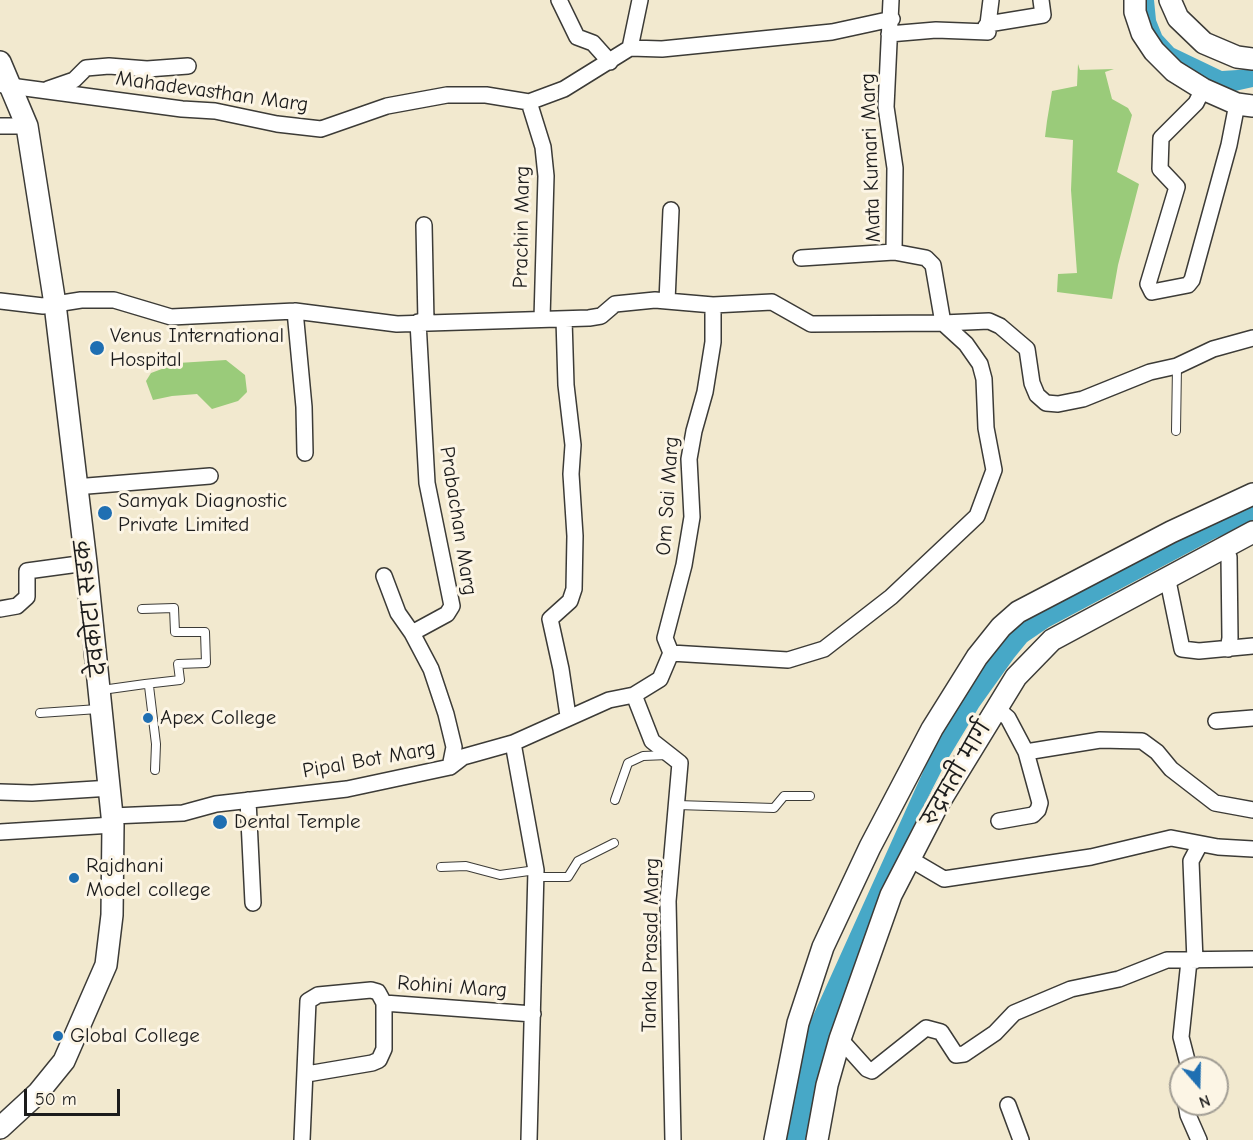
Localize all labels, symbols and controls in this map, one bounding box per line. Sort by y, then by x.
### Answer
street label: Mahadevasthan Marg [114,66,310,118]
street label: Mata Kumari Marg [855,73,887,243]
street label: Prachin Marg [508,166,536,288]
place label: Venus International Hospital [110,323,284,373]
marker: Venus International Hospital [88,339,106,357]
street label: Om Sai Marg [651,436,685,556]
street label: Prabachan Marg [434,445,482,597]
place label: Samyak Diagnostic Private Limited [118,488,287,538]
marker: Samyak Diagnostic Private Limited [96,504,114,522]
street label: देवकोटा सडक [70,539,112,677]
place label: Apex College [160,705,276,731]
marker: Apex College [141,711,155,725]
street label: रुद्रमती मार्ग [917,717,997,831]
street label: Pipal Bot Marg [301,736,437,784]
place label: Dental Temple [234,809,361,835]
marker: Dental Temple [211,813,229,831]
place label: Rajdhani Model college [86,853,211,903]
street label: Tanka Prasad Marg [637,858,665,1032]
marker: Rajdhani Model college [67,871,81,885]
street label: Rohini Marg [396,971,508,1003]
place label: Global College [70,1023,200,1049]
marker: Global College [51,1029,65,1043]
north arrow [1169,1056,1229,1116]
scale bar [27,1077,123,1115]
text: 50 m [35,1089,77,1110]
text: N [1196,1091,1212,1111]

